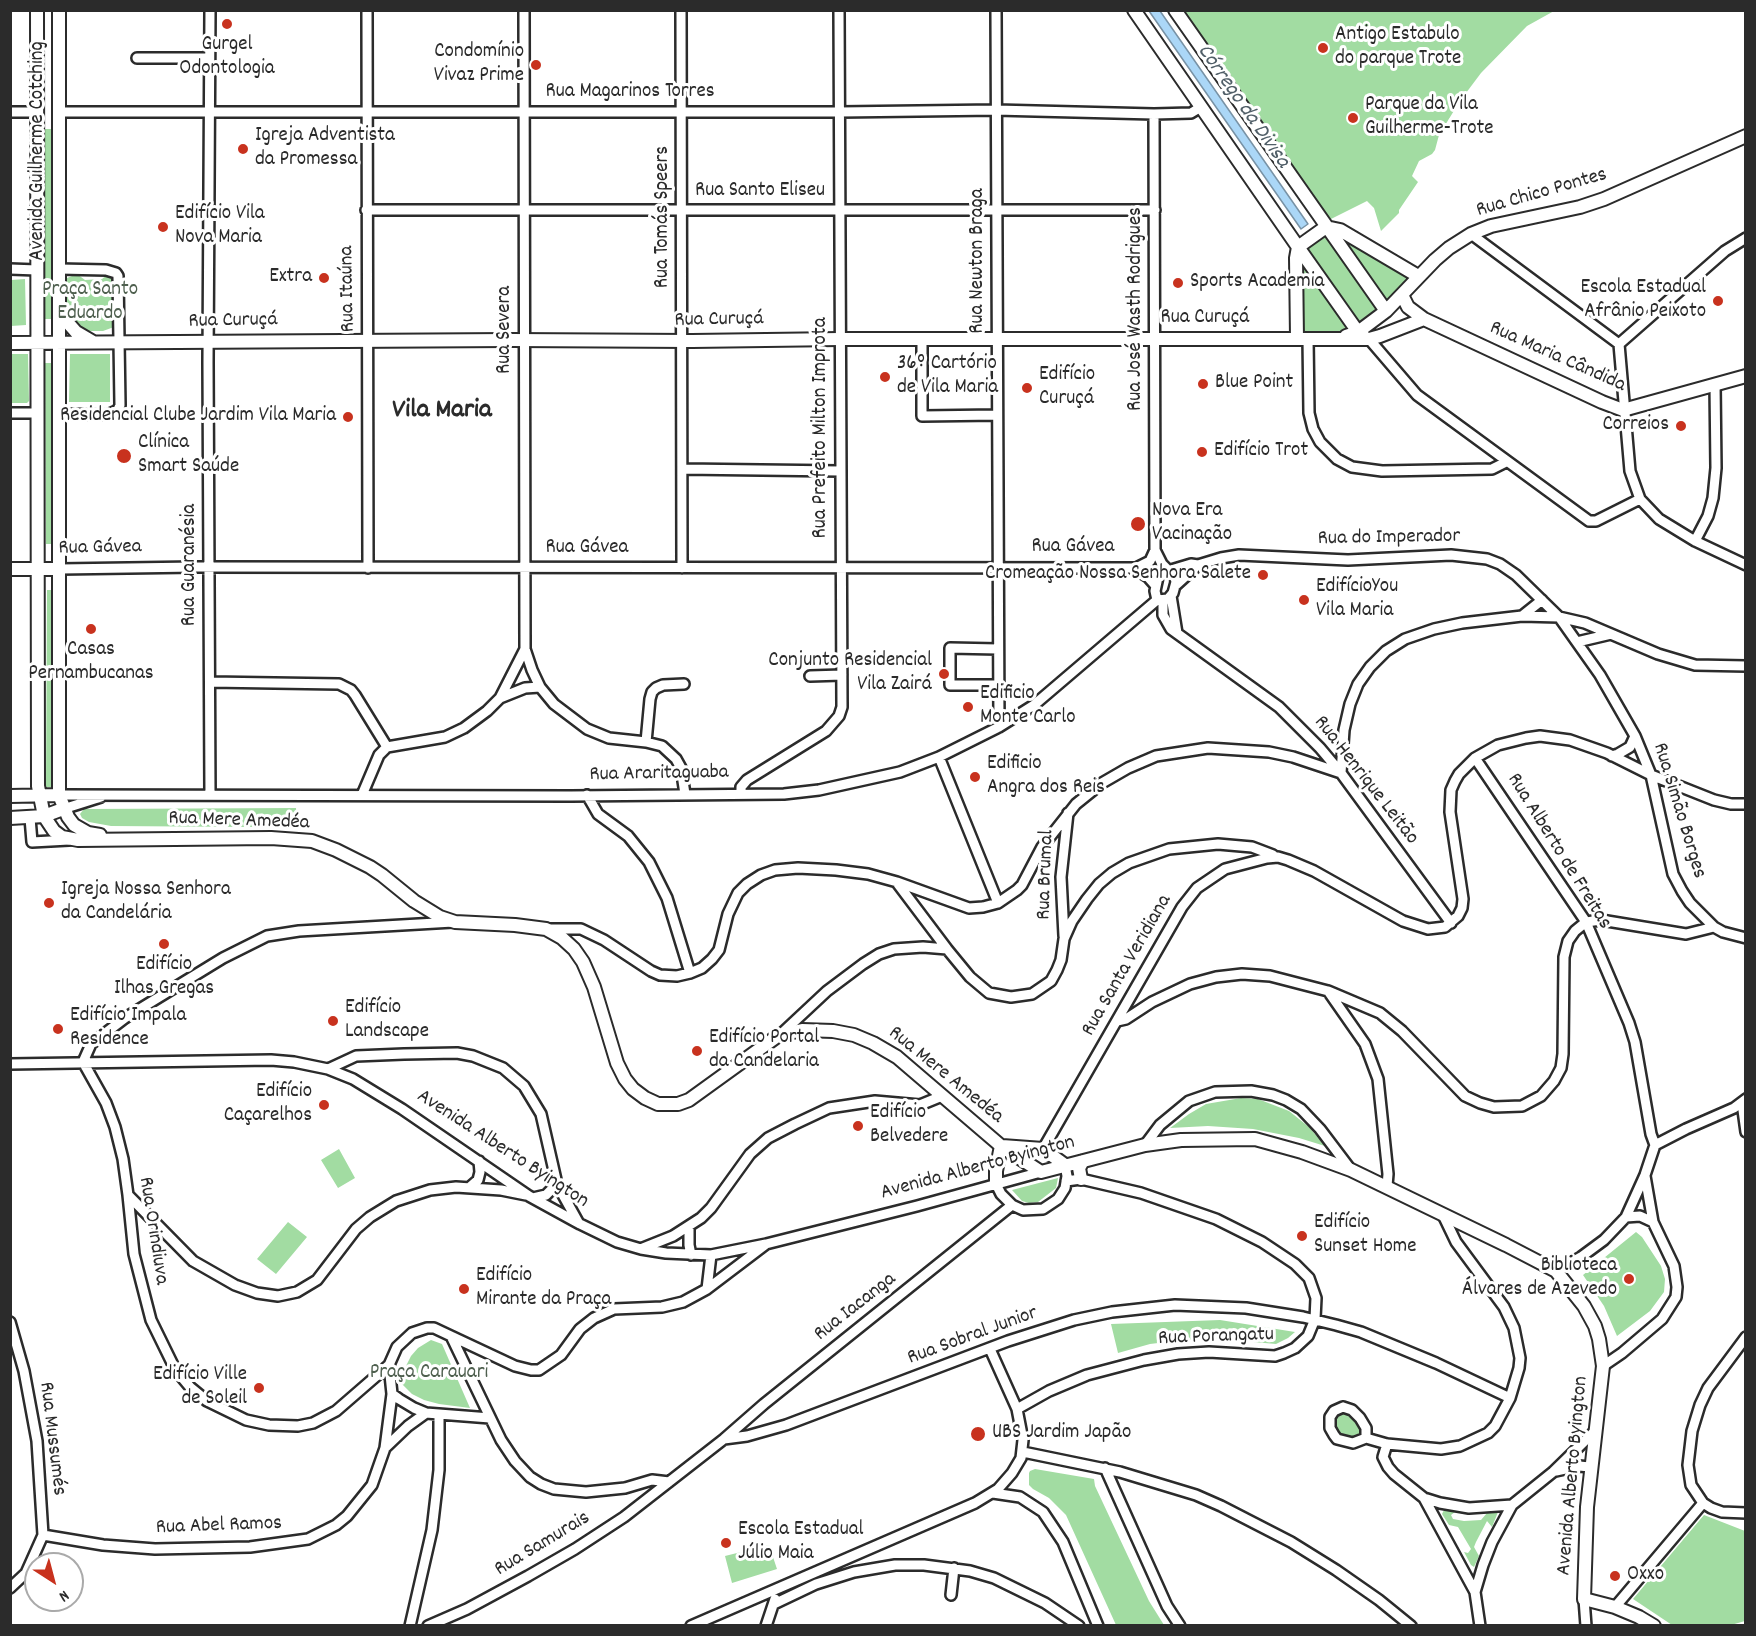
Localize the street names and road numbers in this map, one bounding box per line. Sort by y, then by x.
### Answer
street label: Avenida Guilherme Cotching [26,41,52,261]
street label: Rua Magarinos Torres [546,80,714,106]
street label: Rua Tomás Speers [651,146,677,288]
street label: Rua Chico Pontes [1474,163,1610,225]
street label: Rua Santo Eliseu [695,179,825,205]
street label: Rua Newton Braga [966,188,992,334]
street label: Rua José Wasth Rodrigues [1124,207,1150,411]
street label: Rua Itaúna [336,245,362,333]
street label: Rua Severa [493,286,519,374]
street label: Rua Curuçá [1160,306,1250,332]
street label: Rua Curuçá [674,308,764,334]
street label: Rua Curuçá [188,309,278,335]
street label: Rua Maria Cândida [1485,317,1629,399]
street label: Rua Prefeito Milton Improta [809,318,835,538]
street label: Rua Guaranésia [178,504,204,626]
street label: Rua do Imperador [1318,525,1460,553]
street label: Rua Gávea [1032,535,1114,561]
street label: Rua Gávea [58,536,142,562]
street label: Rua Gávea [546,536,628,562]
street label: Rua Henrique Leitão [1307,711,1423,851]
street label: Rua Simão Borges [1645,740,1711,882]
street label: Rua Araritaguaba [589,761,729,789]
street label: Rua Alberto de Freitas [1500,769,1616,935]
street label: Rua Mere Amedéa [168,807,310,837]
street label: Rua Brumal [1033,830,1061,920]
street label: Rua Santa Veridiana [1077,891,1179,1041]
street label: Rua Mere Amedéa [882,1022,1008,1130]
street label: Avenida Alberto Byington [411,1085,593,1215]
street label: Avenida Alberto Byington [878,1131,1078,1207]
street label: Rua Orindiuva [131,1175,173,1287]
street label: Rua Iacanga [810,1268,902,1348]
street label: Rua Sobral Junior [905,1302,1041,1372]
street label: Rua Porangatu [1158,1323,1274,1353]
street label: Avenida Alberto Byington [1553,1375,1595,1577]
street label: Rua Mussumés [32,1381,70,1497]
street label: Rua Samurais [491,1507,595,1583]
street label: Rua Abel Ramos [155,1512,283,1542]

